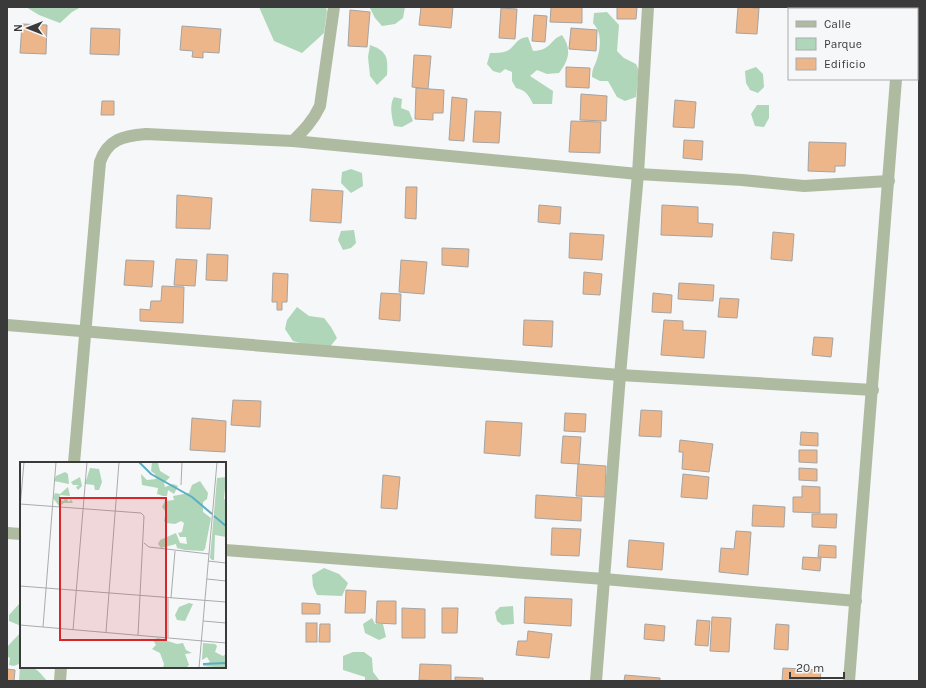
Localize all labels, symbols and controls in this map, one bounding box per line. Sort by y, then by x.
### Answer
north arrow [8,8,48,48]
legend [788,8,918,80]
text: Calle [824,17,851,31]
text: N [12,24,25,32]
text: Parque [824,37,862,51]
text: Edificio [824,57,865,71]
inset map [20,462,226,668]
scale bar [790,654,844,680]
text: 20 m [796,661,824,675]

